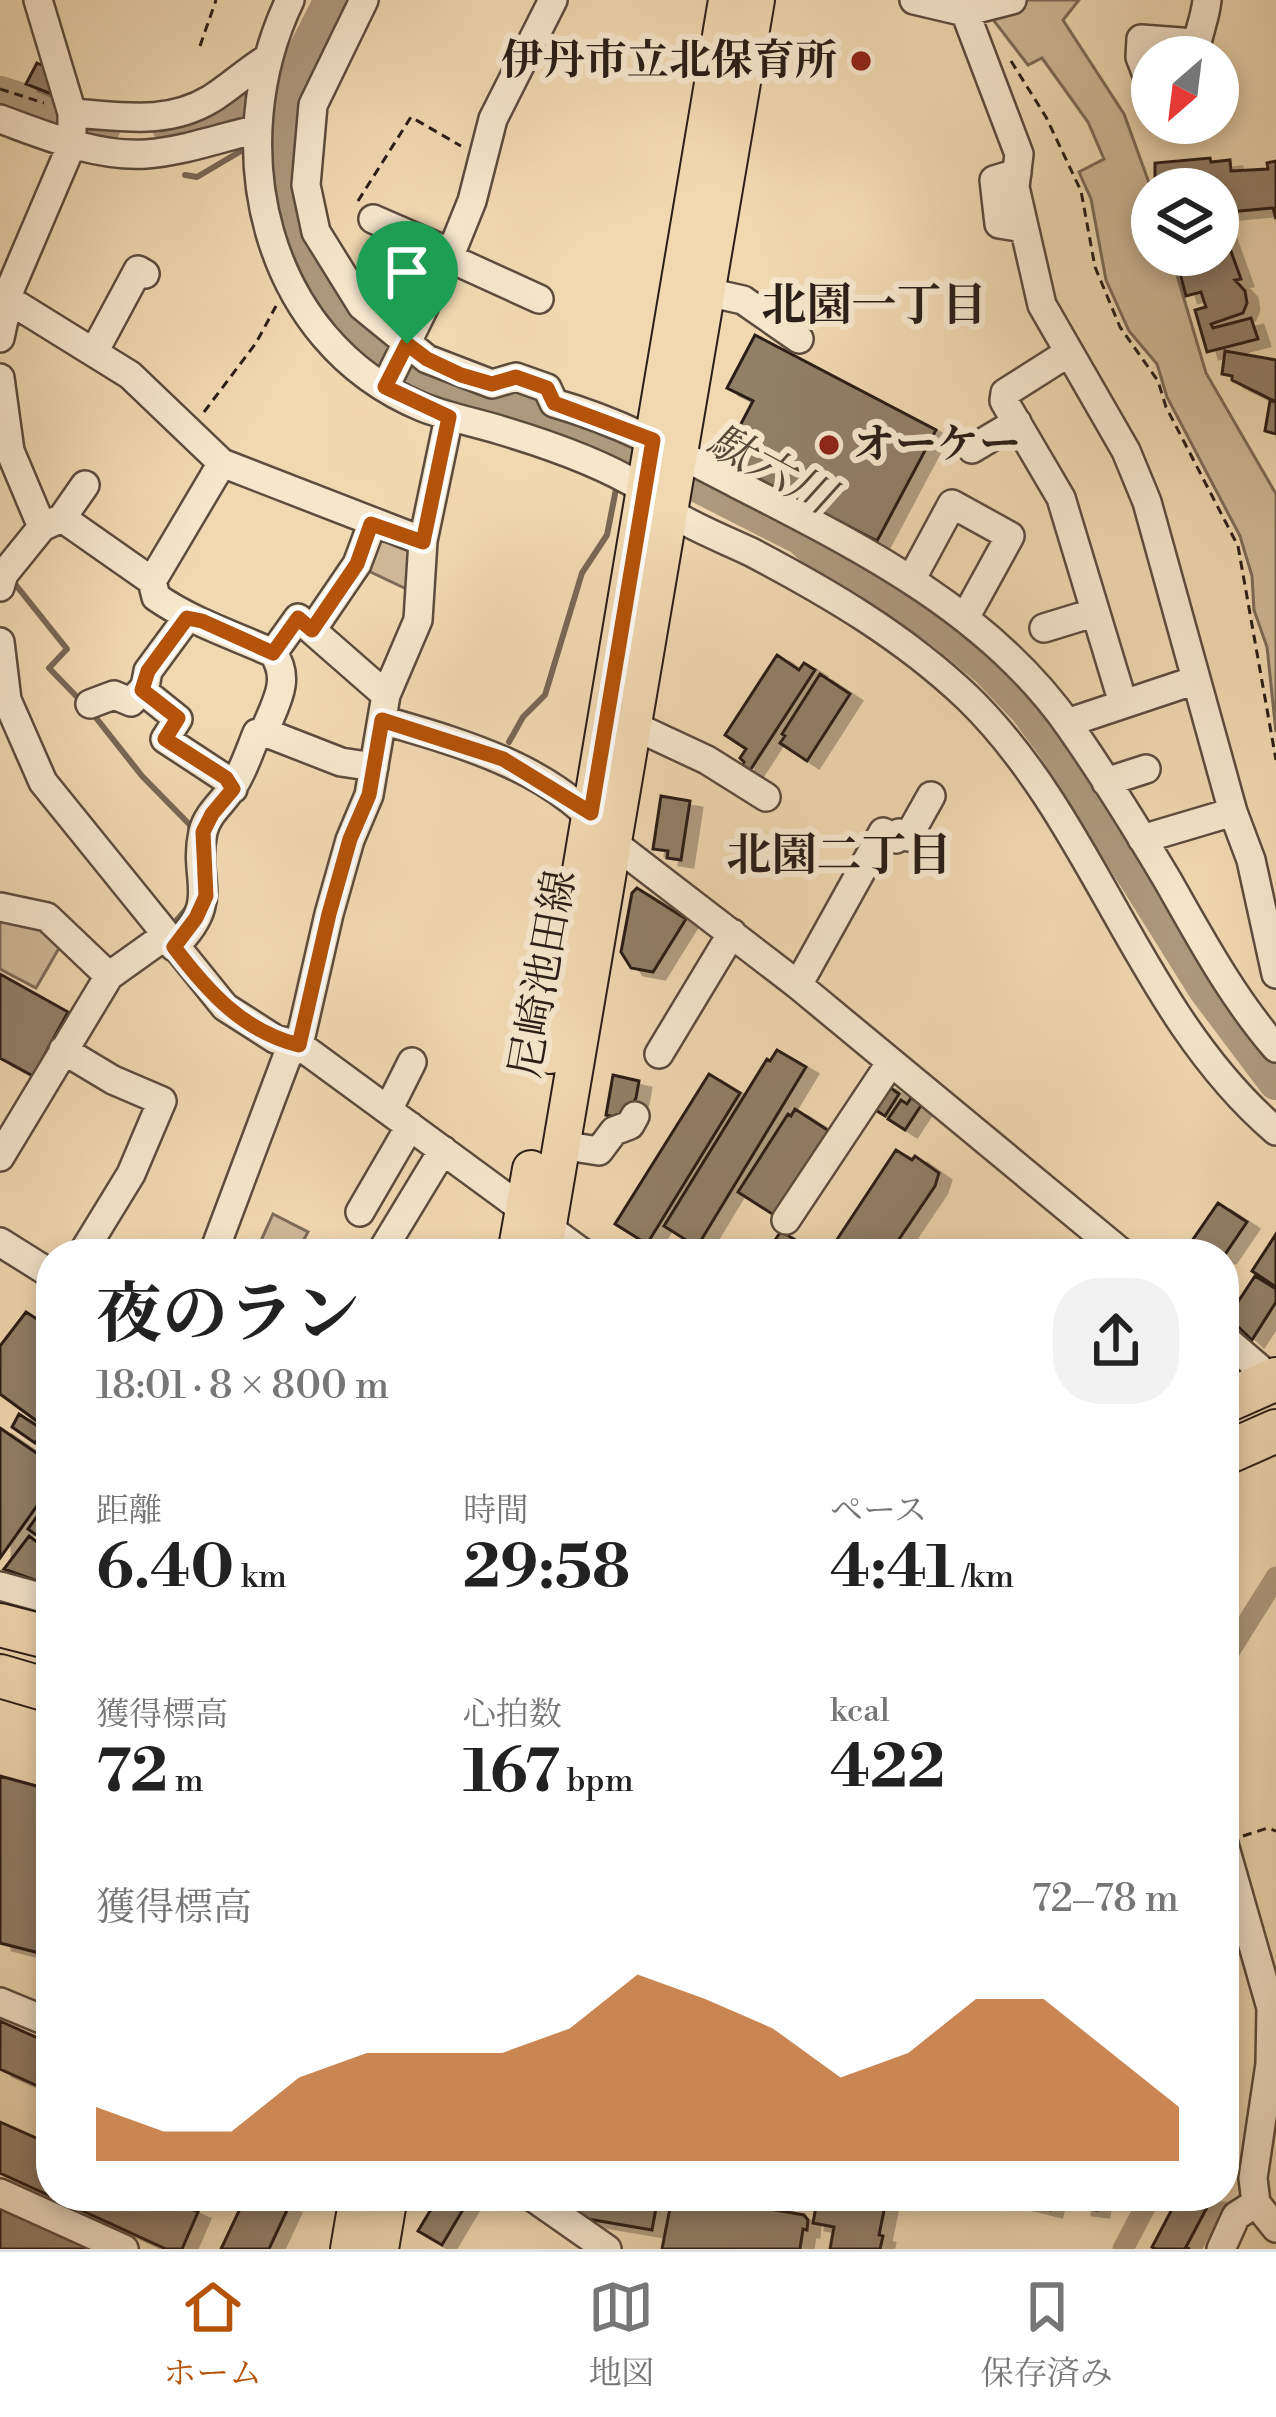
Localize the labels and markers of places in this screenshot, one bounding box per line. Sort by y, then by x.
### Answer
place label: 伊丹市立北保育所 [501,35,837,88]
marker: 伊丹市立北保育所 [848,48,874,74]
pin [356,221,458,344]
place label: オーケー [853,419,1021,472]
marker: オーケー [816,432,842,458]

